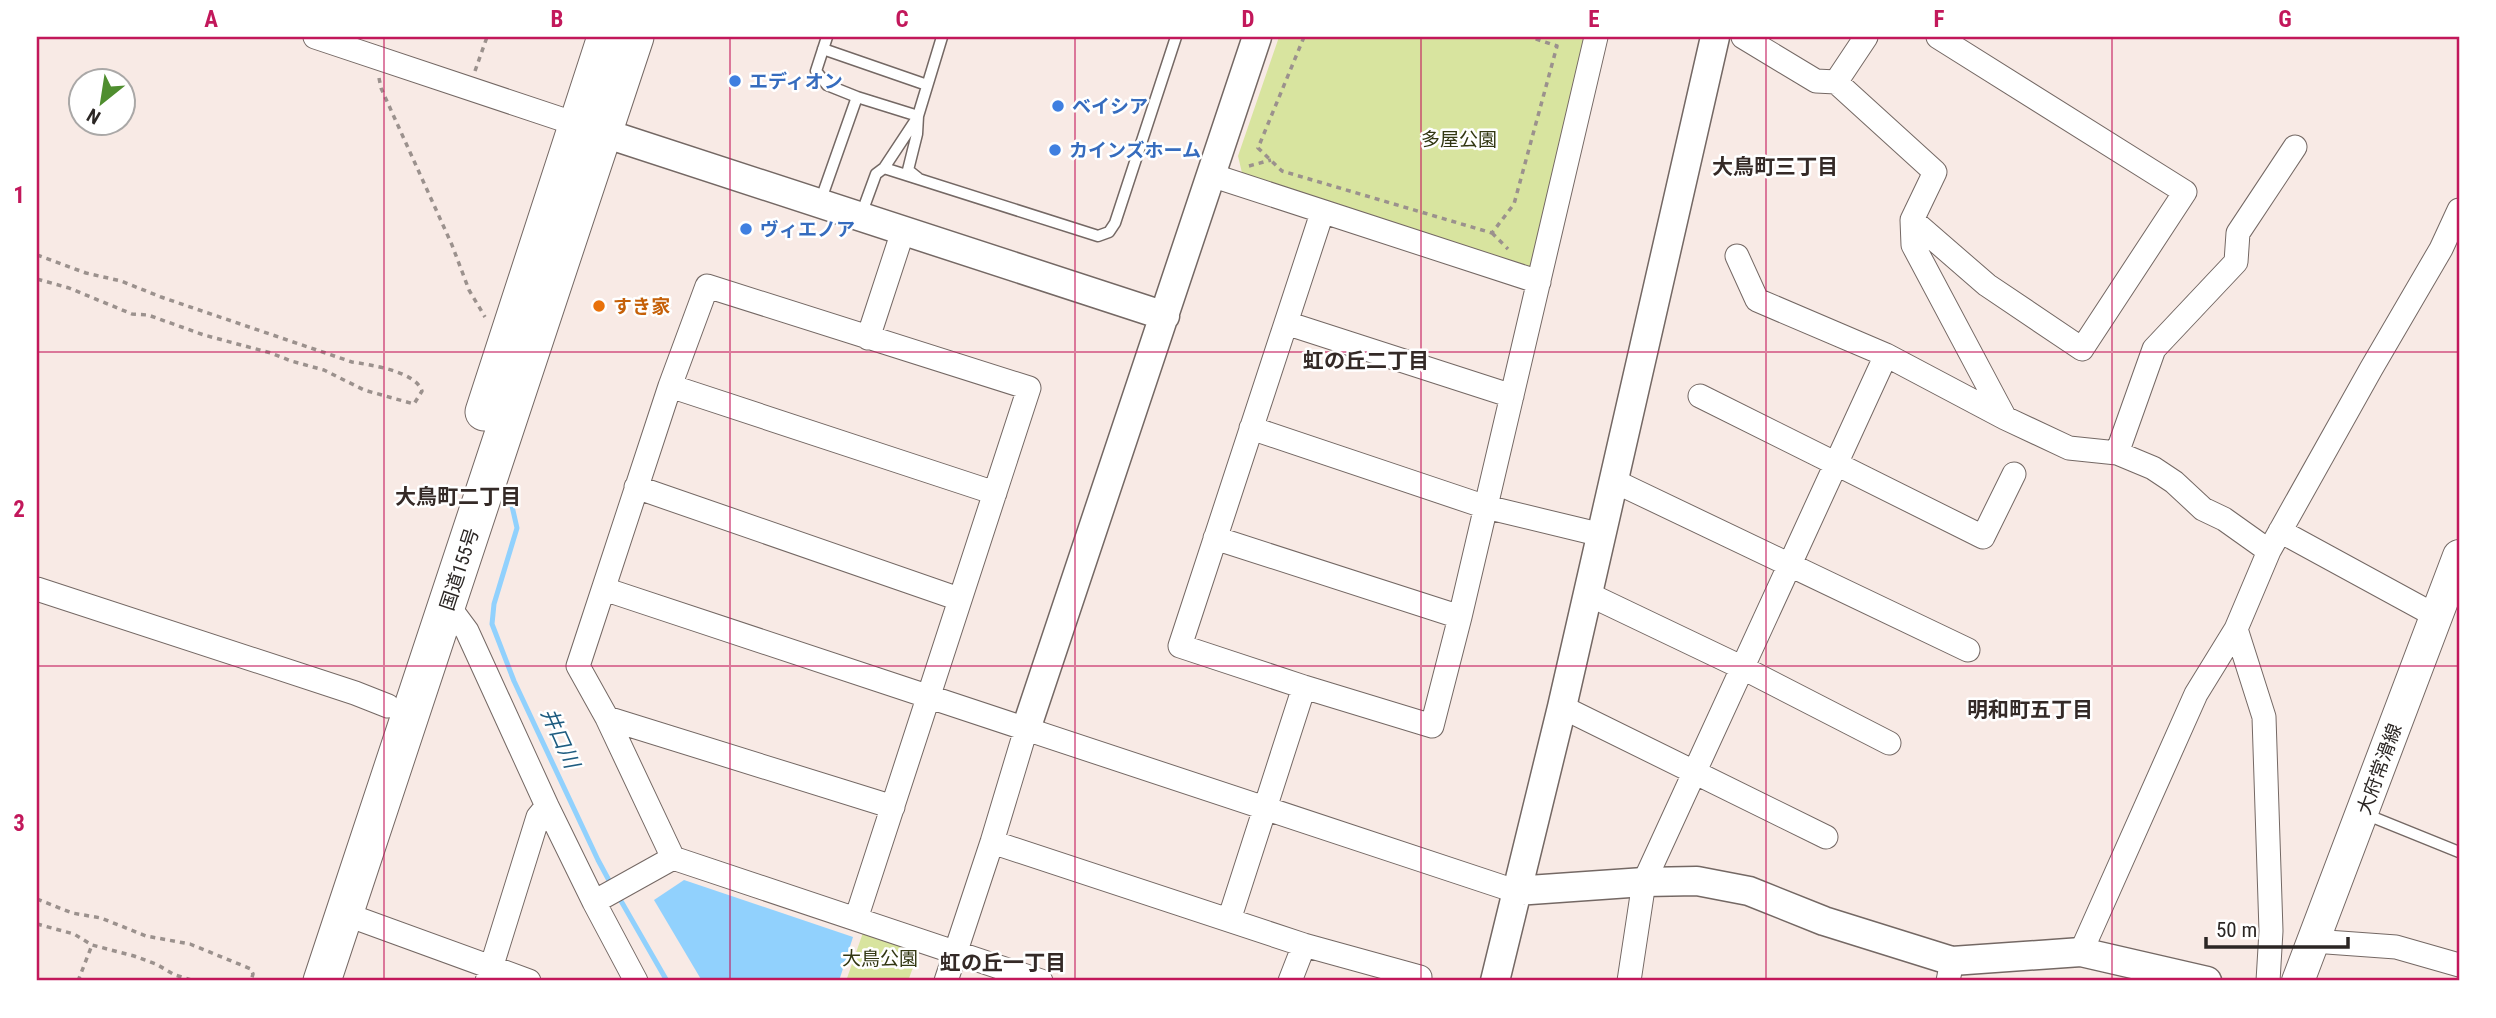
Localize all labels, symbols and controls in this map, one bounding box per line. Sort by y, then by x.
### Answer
text: A [204,6,218,33]
text: B [551,6,563,33]
text: C [895,6,909,33]
text: D [1242,6,1255,33]
text: E [1588,6,1600,33]
text: F [1934,6,1945,33]
text: G [2278,6,2292,33]
north arrow [66,66,136,136]
place label: エディオン [749,70,843,93]
marker: エディオン [727,73,743,89]
place label: ベイシア [1072,95,1148,118]
marker: ベイシア [1050,98,1066,114]
text: N [83,103,105,129]
park label: 多屋公園 [1421,128,1497,151]
place label: カインズホーム [1069,139,1201,162]
marker: カインズホーム [1047,142,1063,158]
district label: 大鳥町三丁目 [1712,155,1838,179]
text: 1 [13,182,25,209]
place label: ヴィエノア [760,218,855,241]
marker: ヴィエノア [738,221,754,237]
place label: すき家 [613,295,670,318]
marker: すき家 [591,298,607,314]
district label: 虹の丘二丁目 [1303,349,1429,373]
district label: 大鳥町二丁目 [395,485,521,509]
text: 2 [13,496,25,523]
street label: 国道155号 [435,525,484,613]
district label: 明和町五丁目 [1967,698,2093,722]
water label: 井口川 [536,704,585,773]
street label: 大府常滑線 [2352,721,2407,818]
text: 3 [13,810,25,837]
scale bar [2206,906,2347,950]
text: 50 m [2216,918,2257,942]
park label: 大鳥公園 [842,947,918,970]
district label: 虹の丘一丁目 [940,951,1066,975]

